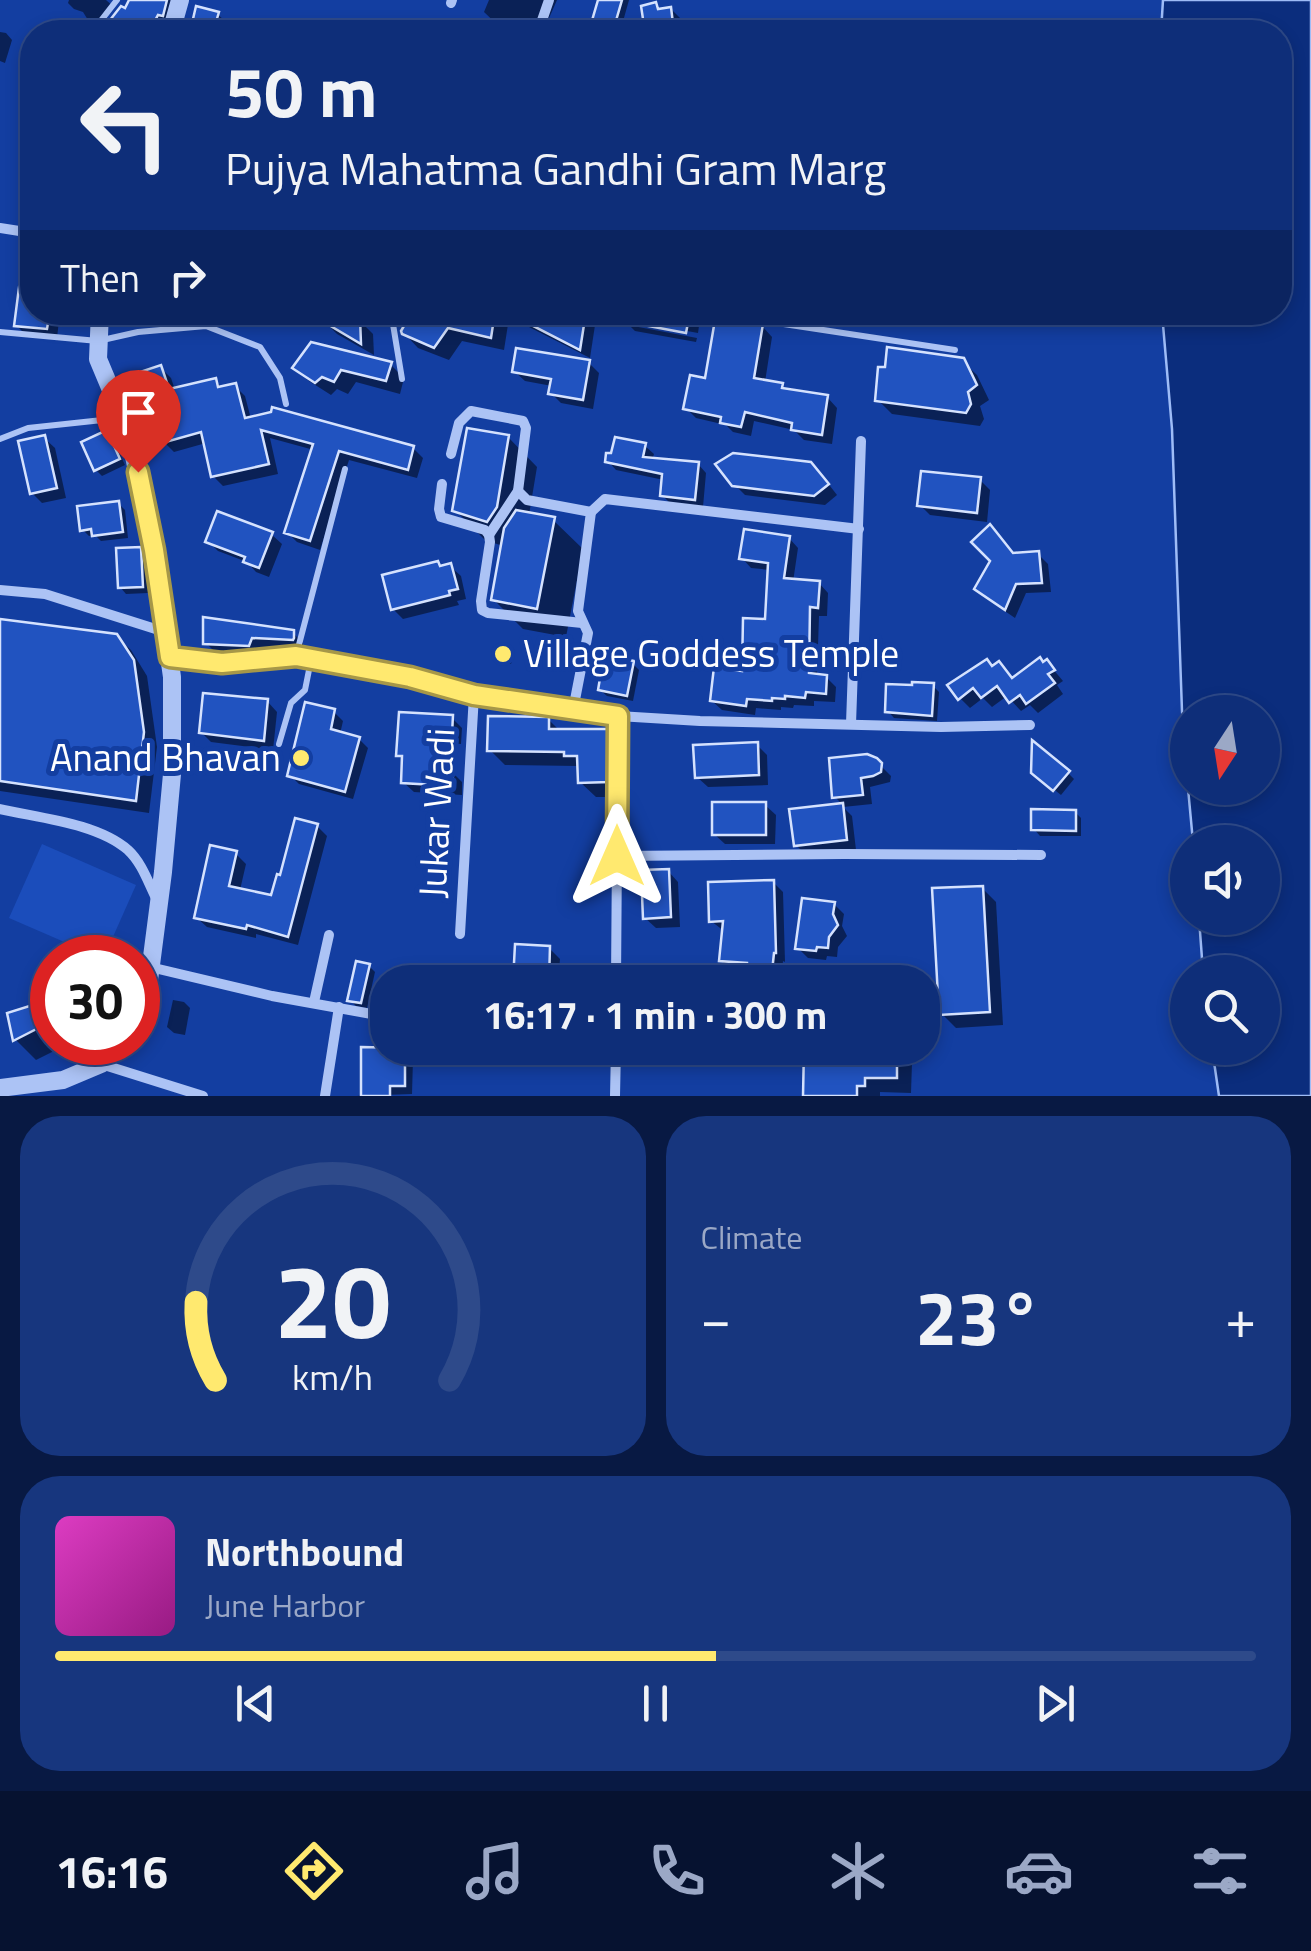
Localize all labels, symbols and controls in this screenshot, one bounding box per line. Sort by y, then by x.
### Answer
text: 50 m [225,38,378,144]
icon: left [60,60,190,190]
text: Pujya Mahatma Gandhi Gram Marg [225,134,886,202]
text: Then [60,249,140,307]
icon: right [160,250,215,305]
pin [96,370,181,473]
icon: arrive [111,385,166,440]
place label: Village Goddess Temple [523,624,899,682]
marker: Village Goddess Temple [492,643,514,665]
north arrow [1170,695,1280,805]
map controls [1170,695,1280,1065]
street label: Jukar Wadi [403,726,469,900]
place label: Anand Bhavan [50,728,281,786]
marker: Anand Bhavan [290,747,312,769]
position arrow [565,804,669,908]
button: sound [1170,825,1280,935]
speed limit sign: 30 [30,935,160,1065]
button: search [1170,955,1280,1065]
text: 16:17 · 1 min · 300 m [483,986,827,1044]
text: Climate [701,1213,802,1261]
text: 20 [275,1220,391,1378]
text: 23° [915,1260,1041,1374]
text: − [701,1276,731,1359]
text: + [1225,1276,1256,1359]
text: km/h [292,1349,373,1404]
text: Northbound [205,1523,404,1581]
text: June Harbor [205,1581,365,1629]
icon: previous [228,1676,283,1731]
icon: pause [628,1676,683,1731]
icon: next [1028,1676,1083,1731]
icon: directions [279,1836,349,1906]
icon: music [460,1836,530,1906]
icon: phone [642,1836,712,1906]
icon: climate [823,1836,893,1906]
icon: car [1004,1836,1074,1906]
icon: filters [1185,1836,1255,1906]
text: 16:16 [56,1837,168,1905]

